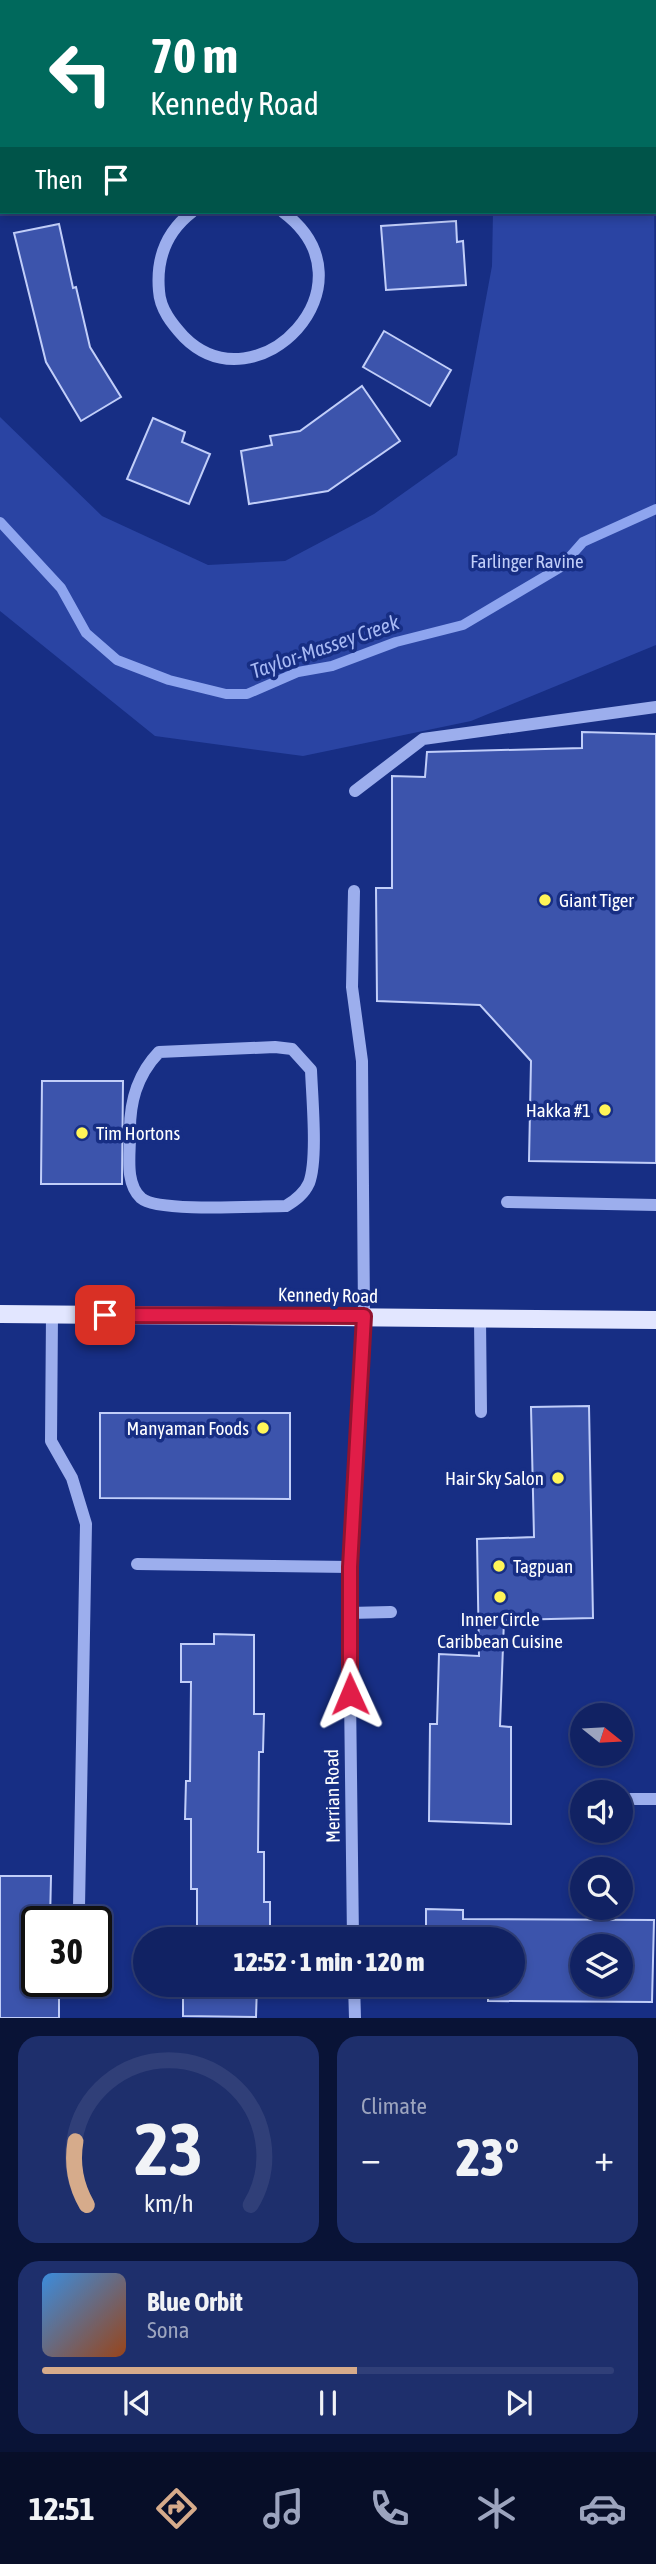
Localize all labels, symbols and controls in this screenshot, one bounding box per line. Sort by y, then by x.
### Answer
text: 70 m [150,27,238,83]
icon: left [35,28,126,119]
text: Kennedy Road [150,85,319,122]
icon: arrive [97,161,135,199]
text: Then [35,165,83,195]
park label: Farlinger Ravine [470,550,584,572]
water label: Taylor-Massey Creek [247,609,403,683]
place label: Giant Tiger [559,889,634,911]
marker: Giant Tiger [537,892,553,908]
place label: Hakka #1 [526,1099,591,1121]
marker: Hakka #1 [597,1102,613,1118]
place label: Tim Hortons [96,1122,180,1144]
marker: Tim Hortons [74,1125,90,1141]
street label: Kennedy Road [278,1283,378,1307]
pin [75,1285,135,1345]
icon: arrive [86,1296,124,1334]
place label: Manyaman Foods [127,1417,249,1439]
marker: Manyaman Foods [255,1420,271,1436]
place label: Hair Sky Salon [445,1467,544,1489]
marker: Hair Sky Salon [550,1470,566,1486]
place label: Tagpuan [513,1555,573,1577]
marker: Tagpuan [491,1558,507,1574]
marker: Inner Circle Caribbean Cuisine [492,1589,508,1605]
place label: Inner Circle Caribbean Cuisine [437,1608,563,1652]
position arrow [313,1657,387,1731]
north arrow [570,1703,634,1766]
map controls [570,1703,633,1997]
street label: Merrian Road [320,1749,344,1843]
button: sound [570,1780,633,1843]
button: search [570,1857,633,1920]
speed limit sign: 30 [21,1906,112,1997]
button: layers [570,1934,633,1997]
text: 12:52 · 1 min · 120 m [234,1947,424,1977]
text: Climate [361,2093,427,2119]
text: 23 [134,2108,203,2191]
text: 23° [456,2127,519,2187]
text: − [361,2136,381,2179]
text: + [594,2136,614,2179]
text: km/h [144,2189,193,2217]
text: Blue Orbit [147,2287,243,2317]
text: Sona [147,2317,189,2343]
icon: previous [118,2384,156,2422]
icon: pause [309,2384,347,2422]
icon: next [500,2384,538,2422]
icon: directions [152,2484,201,2533]
icon: music [259,2484,308,2533]
icon: phone [365,2484,414,2533]
icon: climate [472,2484,521,2533]
icon: car [578,2484,627,2533]
text: 12:51 [29,2490,95,2527]

